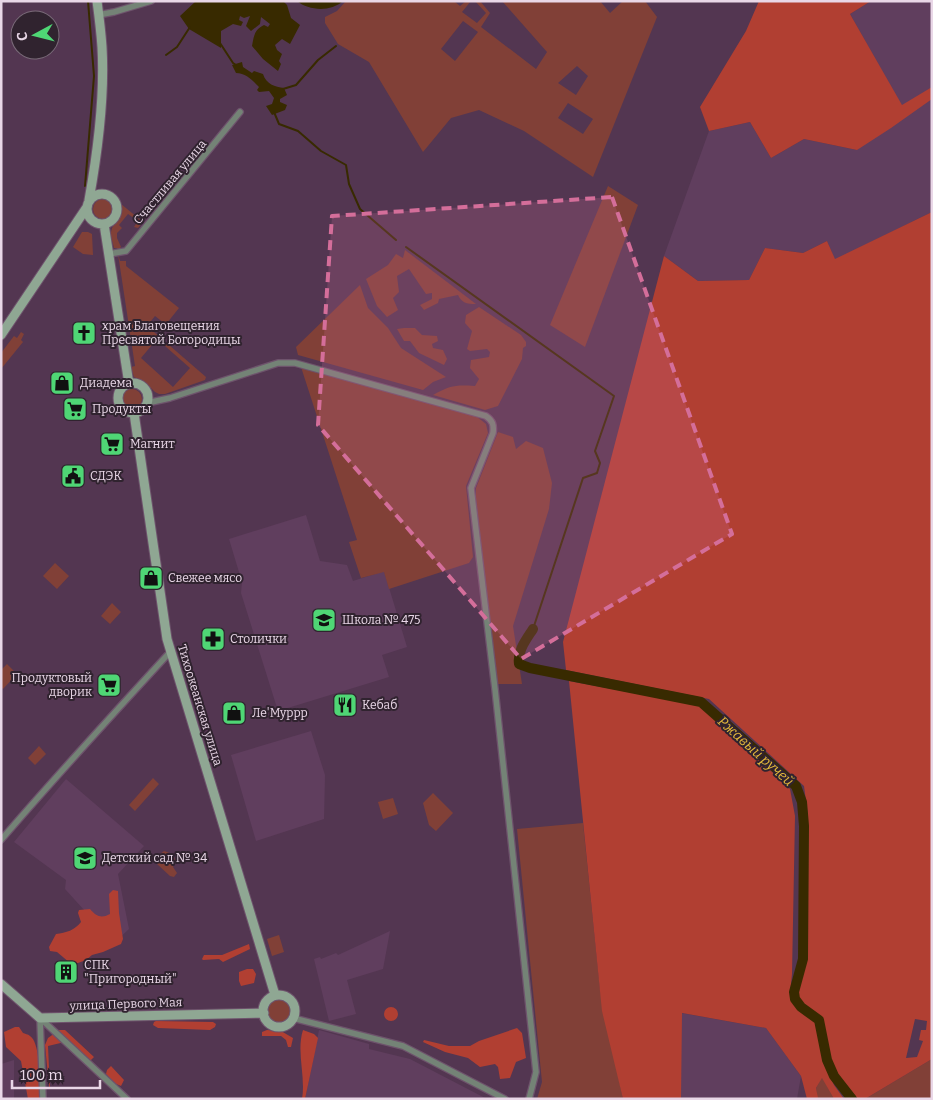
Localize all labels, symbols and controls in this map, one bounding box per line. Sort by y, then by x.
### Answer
north arrow [10,10,60,60]
text: С [14,31,32,42]
street label: Счастливая улица [131,137,210,227]
place label: храм Благовещения Пресвятой Богородицы [102,319,241,347]
church icon: храм Благовещения Пресвятой Богородицы [71,320,97,346]
shop icon: Диадема [49,370,75,396]
place label: Диадема [80,376,133,390]
supermarket icon: Продукты [62,396,88,422]
place label: Продукты [92,402,152,416]
supermarket icon: Магнит [99,431,125,457]
place label: Магнит [130,437,175,451]
public building icon: СДЭК [60,463,86,489]
place label: СДЭК [90,469,122,483]
shop icon: Свежее мясо [138,565,164,591]
place label: Свежее мясо [168,571,242,585]
school or university icon: Школа № 475 [311,607,337,633]
place label: Школа № 475 [342,613,420,627]
pharmacy icon: Столички [200,626,226,652]
place label: Столички [230,632,287,646]
street label: Тихоокеанская улица [175,643,225,768]
place label: Продуктовый дворик [11,671,92,699]
supermarket icon: Продуктовый дворик [96,672,122,698]
restaurant icon: Кебаб [332,692,358,718]
place label: Кебаб [362,698,397,712]
shop icon: Ле'Муррр [221,700,247,726]
place label: Ле'Муррр [252,706,308,720]
water label: Ржавый ручей [714,713,797,790]
school or university icon: Детский сад № 34 [72,845,98,871]
place label: Детский сад № 34 [102,851,207,865]
place label: СПК "Пригородный" [84,958,177,986]
building icon: СПК "Пригородный" [53,959,79,985]
street label: улица Первого Мая [68,995,183,1013]
scale bar [12,1058,100,1090]
text: 100 m [20,1066,63,1084]

